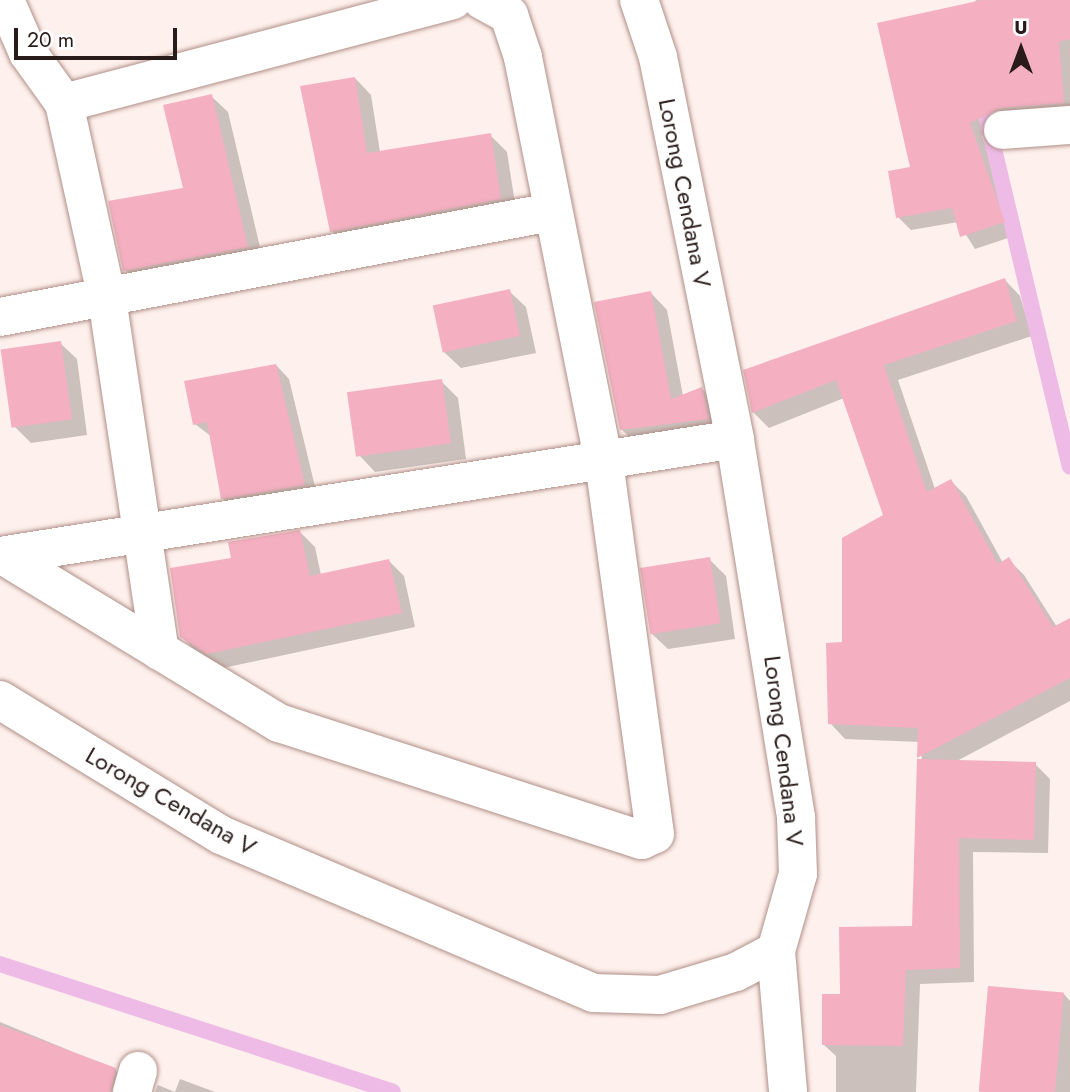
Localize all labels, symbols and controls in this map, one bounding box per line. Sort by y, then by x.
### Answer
scale bar [18,14,180,58]
north arrow [986,14,1056,84]
text: U [1014,14,1028,41]
text: 20 m [27,25,74,55]
street label: Lorong Cendana V [653,96,717,290]
street label: Lorong Cendana V [758,654,810,848]
street label: Lorong Cendana V [81,740,261,862]

